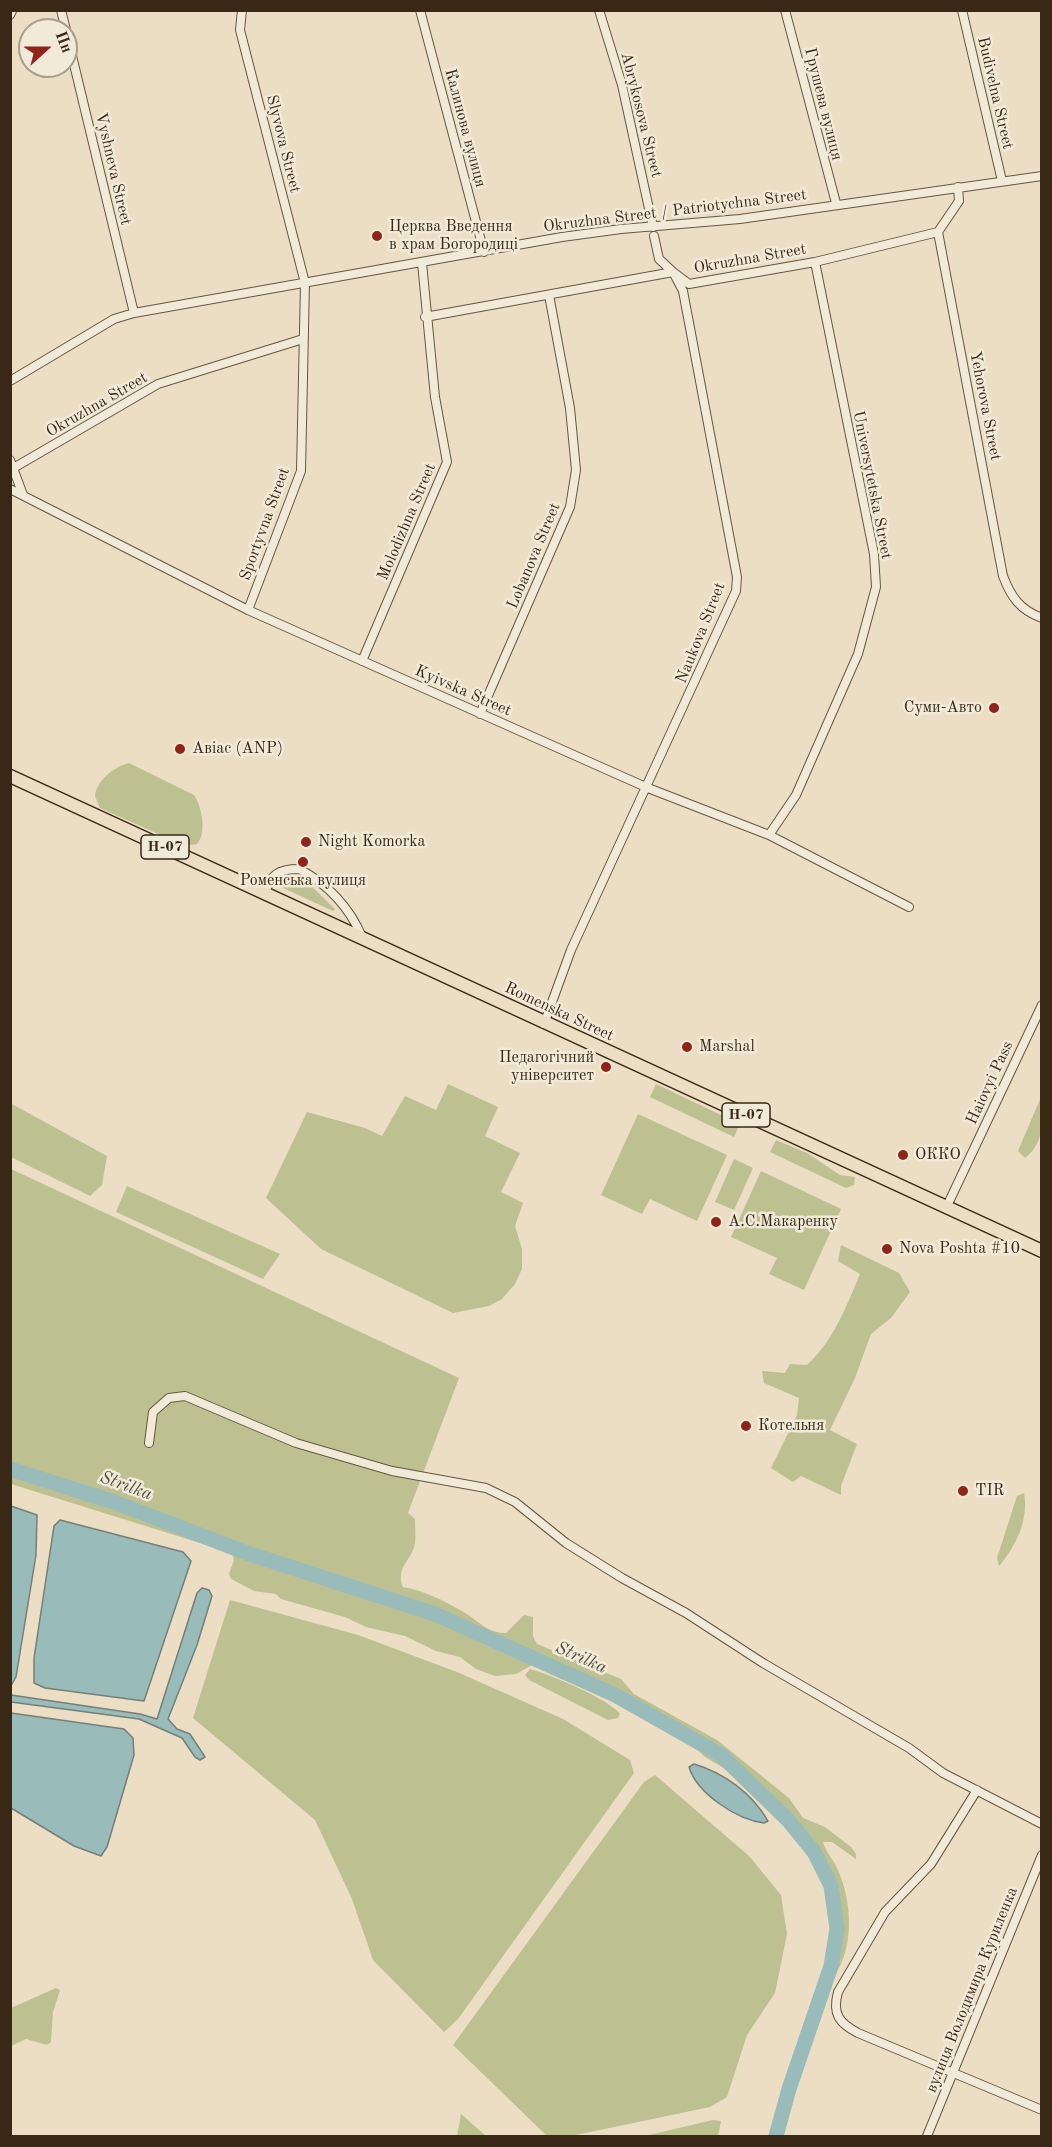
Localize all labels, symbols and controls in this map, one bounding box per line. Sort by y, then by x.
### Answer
north arrow [18,18,78,78]
text: Пн [52,29,74,55]
street label: Budivelna Street [973,35,1017,151]
street label: Грушева вулиця [800,46,846,162]
street label: Abrykosova Street [616,50,666,180]
street label: Калинова вулиця [440,67,490,189]
street label: Slyvova Street [262,93,304,195]
street label: Vyshneva Street [91,111,135,227]
street label: Okruzhna Street / Patriotychna Street [542,185,808,237]
place label: Церква Введення в храм Богородиці [389,217,518,255]
marker: Церква Введення в храм Богородиці [370,229,384,243]
street label: Okruzhna Street [692,240,808,278]
street label: Yehorova Street [965,350,1005,462]
street label: Okruzhna Street [43,368,151,442]
street label: Universytetska Street [848,409,896,561]
street label: Molodizhna Street [374,461,440,583]
street label: Sportyvna Street [236,465,294,583]
street label: Lobanova Street [503,500,565,612]
street label: Naukova Street [672,580,730,686]
street label: Kyivska Street [412,661,514,721]
place label: Суми-Авто [904,698,982,718]
marker: Суми-Авто [987,701,1001,715]
place label: Авіас (ANP) [192,739,283,759]
marker: Авіас (ANP) [173,742,187,756]
place label: Night Komorka [318,832,426,852]
road number: Н-07 [141,835,189,859]
marker: Night Komorka [299,835,313,849]
marker: Роменська вулиця [296,855,310,869]
place label: Роменська вулиця [240,871,366,891]
street label: Romenska Street [501,978,617,1046]
place label: Marshal [699,1037,755,1057]
street label: Haiovyi Pass [962,1038,1018,1128]
marker: Marshal [680,1040,694,1054]
place label: Педагогічний університет [499,1048,594,1086]
marker: Педагогічний університет [599,1060,613,1074]
road number: Н-07 [722,1103,770,1127]
place label: ОККО [915,1145,961,1165]
marker: ОККО [896,1148,910,1162]
place label: А.С.Макаренку [728,1212,838,1232]
marker: А.С.Макаренку [709,1215,723,1229]
place label: Nova Poshta #10 [899,1239,1020,1259]
marker: Nova Poshta #10 [880,1242,894,1256]
place label: Котельня [758,1416,824,1436]
marker: Котельня [739,1419,753,1433]
water label: Strilka [97,1467,155,1505]
place label: TIR [975,1481,1004,1501]
marker: TIR [956,1484,970,1498]
water label: Strilka [552,1637,610,1679]
street label: вулиця Володимира Куриленка [922,1884,1022,2096]

